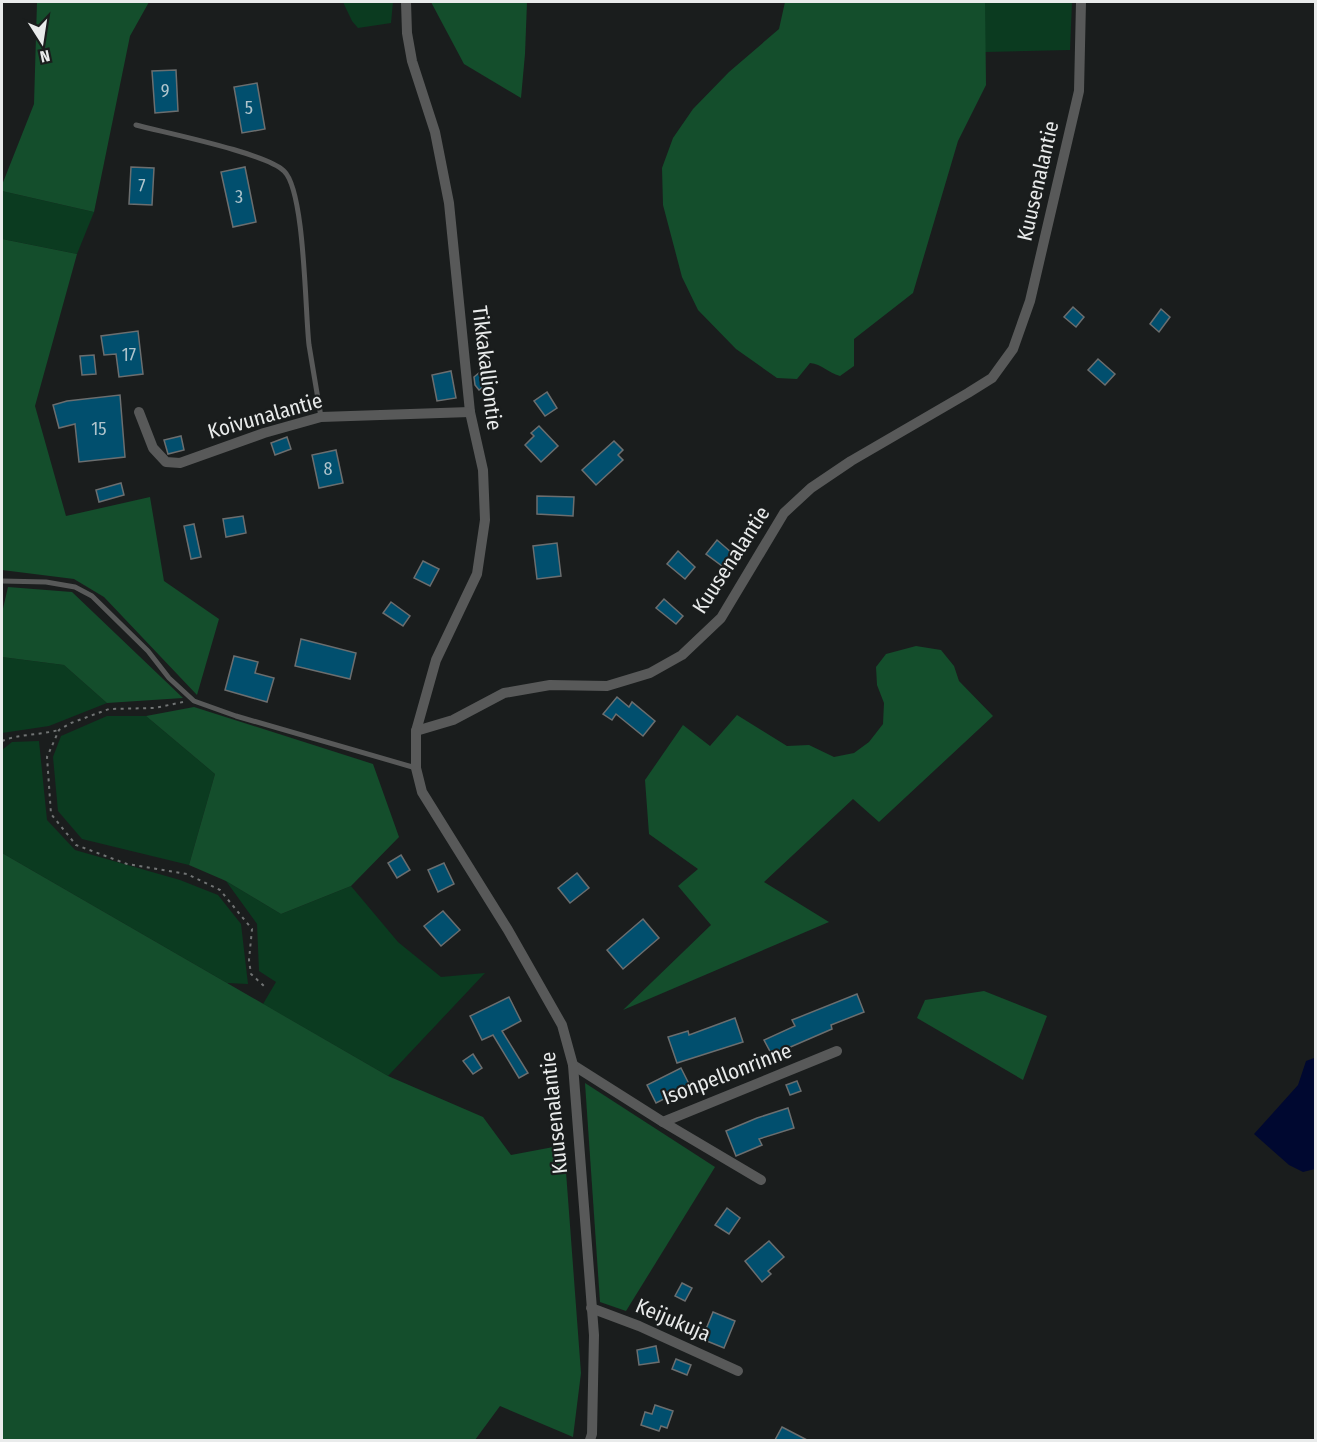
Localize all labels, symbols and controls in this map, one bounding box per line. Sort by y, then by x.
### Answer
north arrow [12,12,72,72]
text: N [38,46,52,66]
house number: 9 [161,80,169,102]
house number: 5 [245,97,253,119]
street label: Kuusenalantie [1012,118,1064,244]
house number: 7 [138,175,146,197]
house number: 3 [235,186,243,208]
street label: Tikkakalliontie [466,304,508,432]
house number: 17 [122,344,136,366]
street label: Koivunalantie [205,387,325,445]
house number: 15 [91,418,107,440]
house number: 8 [324,458,333,480]
street label: Kuusenalantie [687,501,775,619]
street label: Isonpellonrinne [659,1037,795,1111]
street label: Kuusenalantie [535,1051,573,1175]
street label: Keijukuja [632,1293,714,1347]

